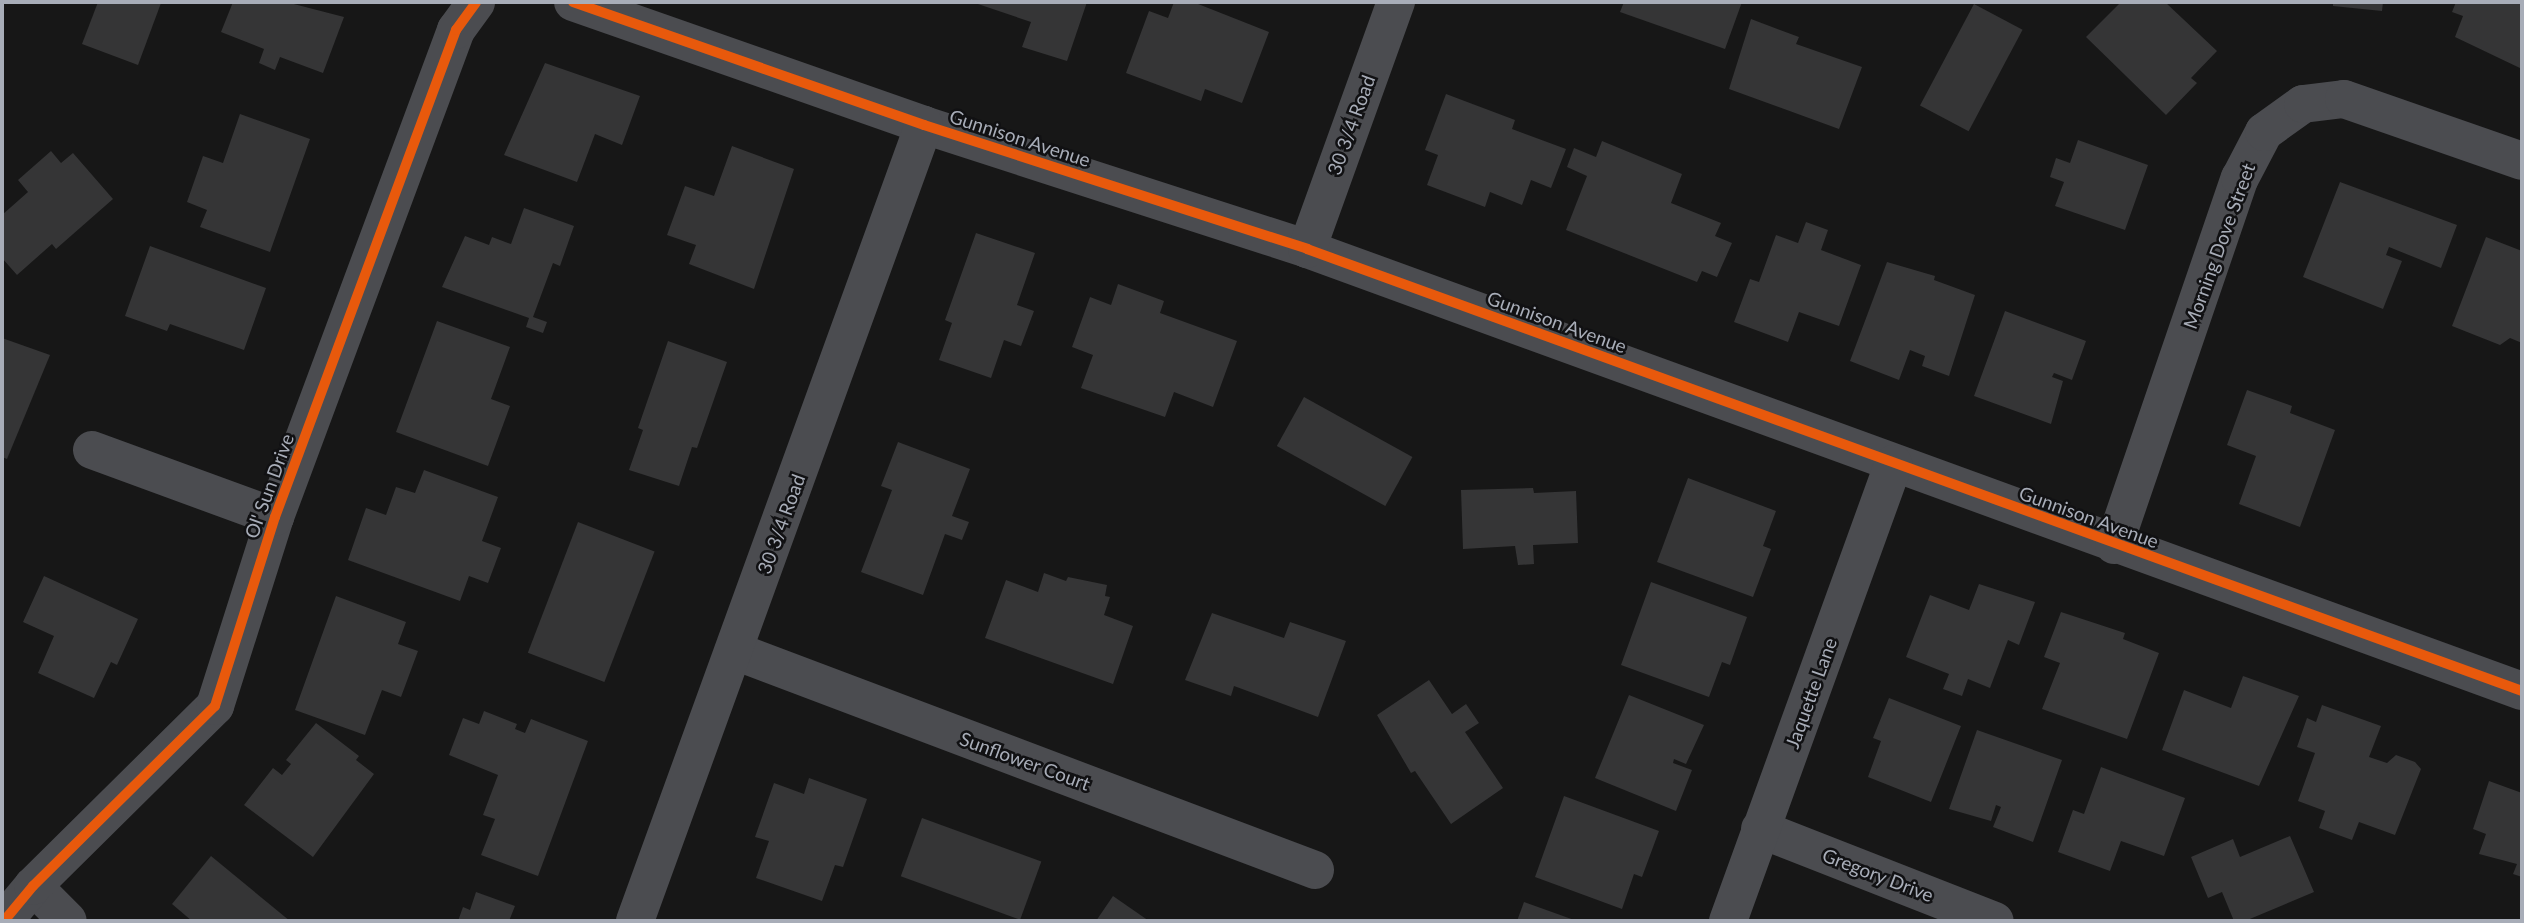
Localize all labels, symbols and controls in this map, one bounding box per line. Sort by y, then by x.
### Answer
street label: 30 3/4 Road [1322,72,1380,178]
street label: Gunnison Avenue [946,104,1094,172]
street label: Morning Dove Street [2178,160,2260,332]
street label: Gunnison Avenue [1484,286,1630,358]
street label: Ol' Sun Drive [240,431,298,541]
street label: 30 3/4 Road [752,471,810,577]
street label: Gunnison Avenue [2016,481,2162,553]
street label: Jaquette Lane [1780,635,1842,751]
street label: Sunflower Court [957,727,1093,795]
street label: Gregory Drive [1819,843,1937,907]

